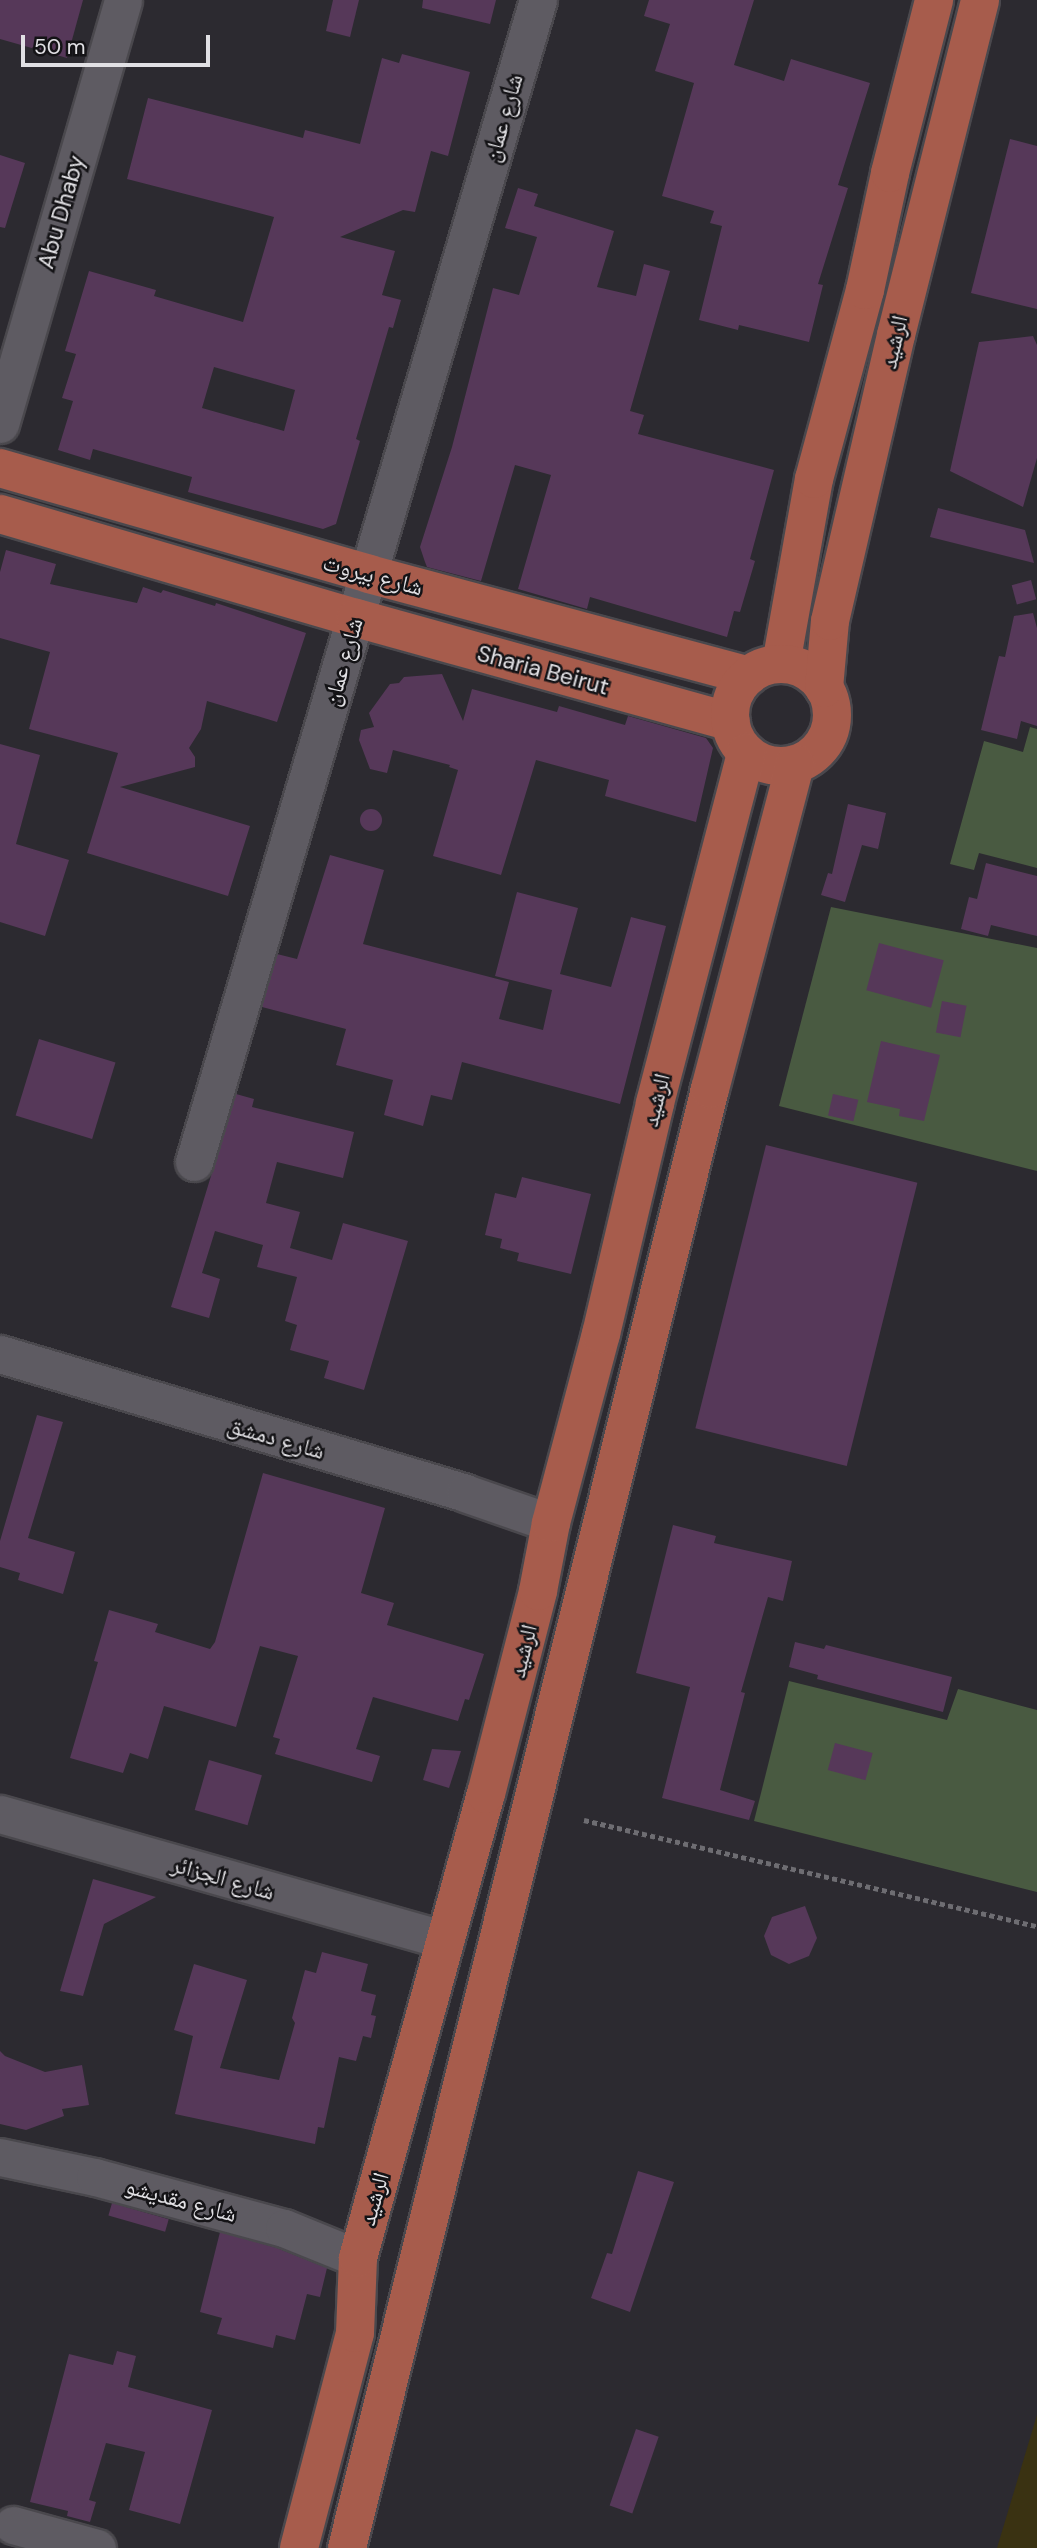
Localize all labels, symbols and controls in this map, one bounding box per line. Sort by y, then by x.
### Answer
scale bar [24,21,214,65]
text: 50 m [34,33,85,61]
street label: شارع عمان [477,71,529,165]
street label: Abu Dhaby [32,152,90,272]
street label: الرشيد [874,313,914,371]
street label: شارع بيروت [320,548,426,602]
street label: شارع عمان [317,615,369,709]
street label: Sharia Beirut [474,639,612,701]
street label: الرشيد [636,1070,676,1130]
street label: شارع دمشق [224,1411,328,1465]
street label: الرشيد [503,1621,543,1681]
street label: شارع الجزائر [168,1850,278,1906]
street label: الرشيد [353,2169,395,2229]
street label: شارع مقديشو [122,2172,240,2228]

